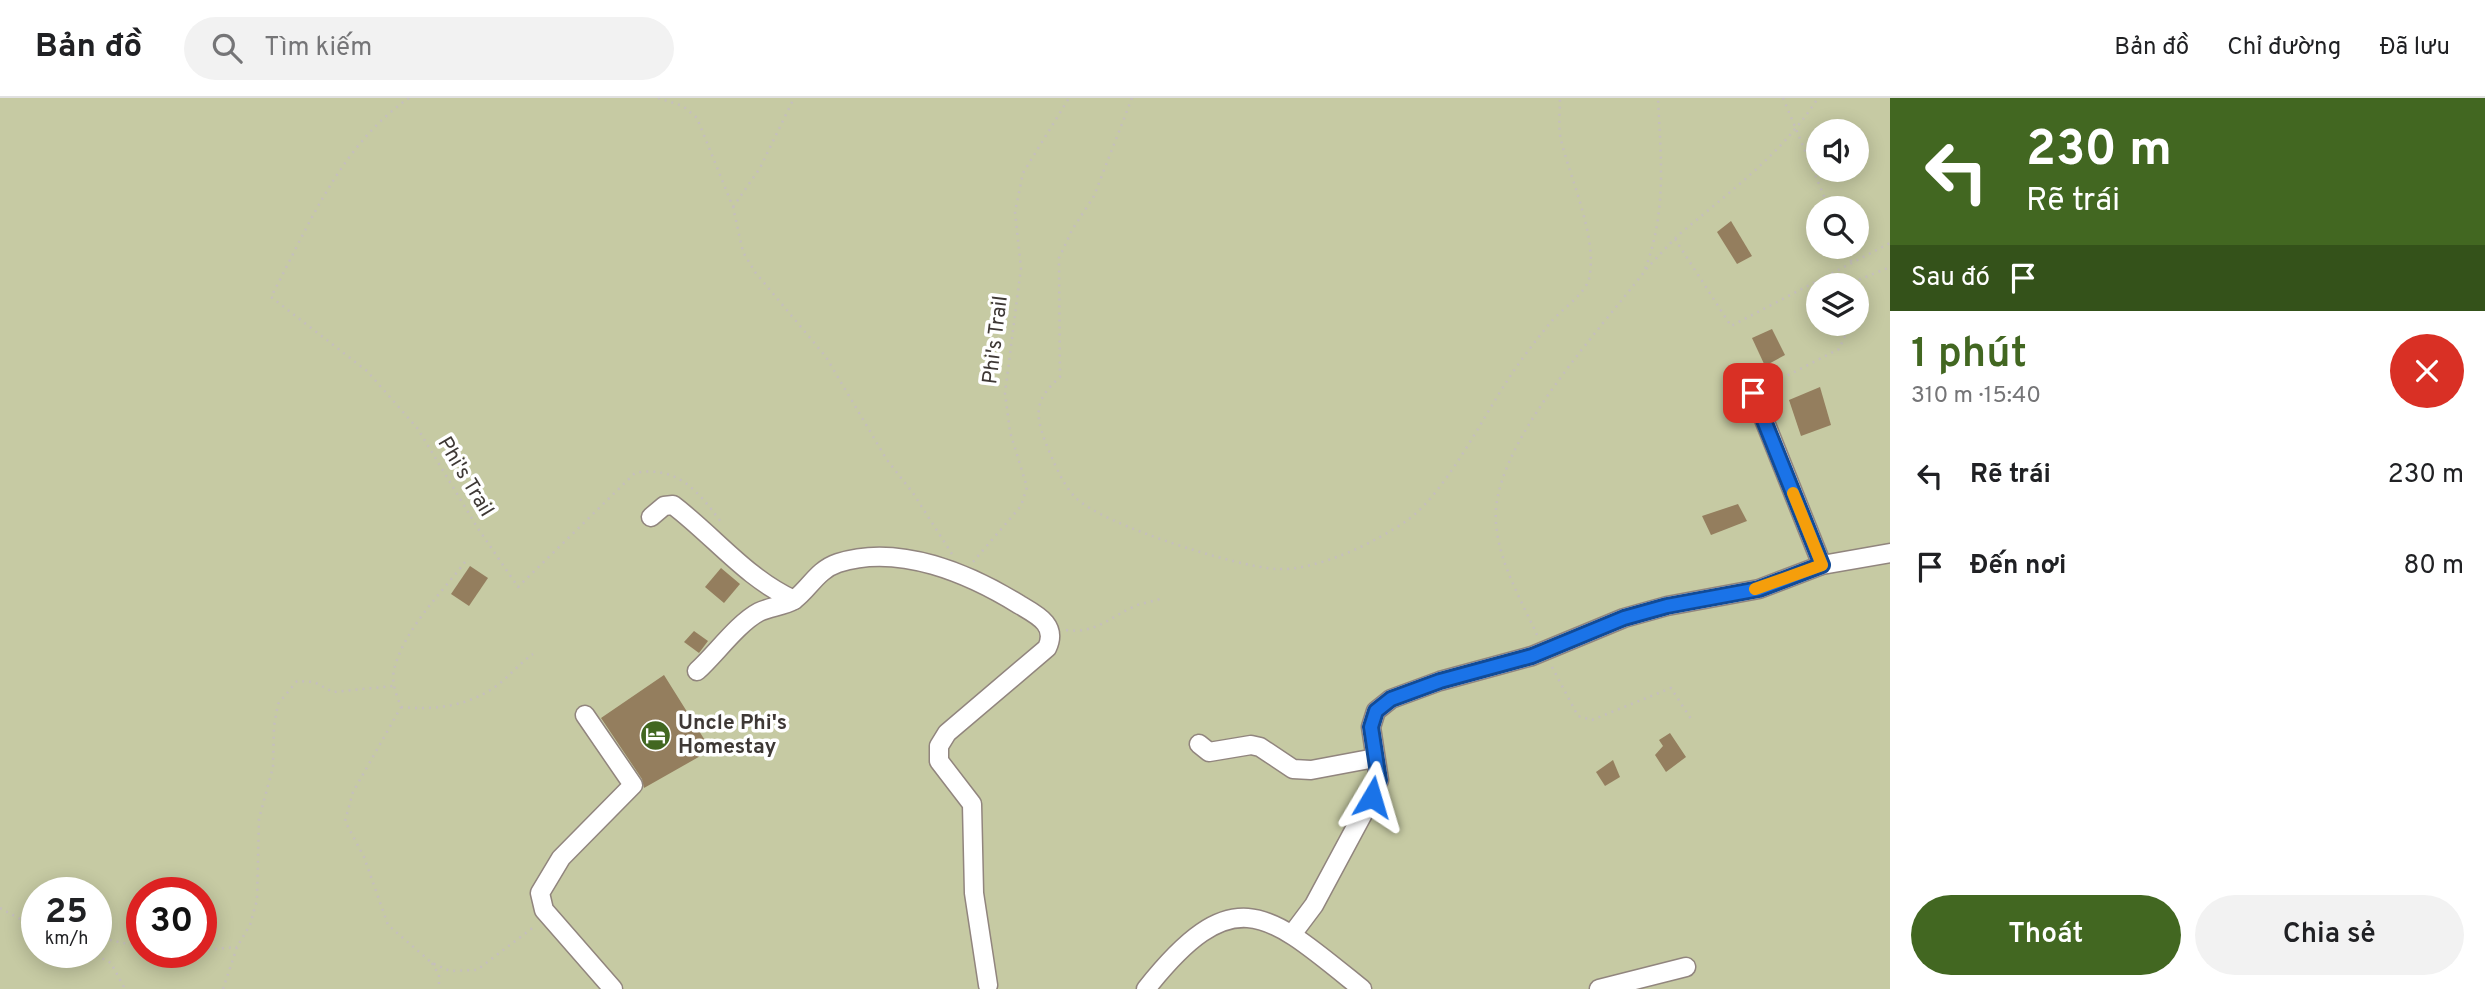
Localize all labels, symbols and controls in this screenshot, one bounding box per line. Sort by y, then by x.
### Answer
search box [184,17,674,80]
text: Bản đồ [35,27,142,69]
icon: search [208,29,246,67]
text: Tìm kiếm [264,32,372,65]
text: Bản đồ [2114,33,2189,63]
text: Chỉ đường [2227,33,2341,63]
text: Đã lưu [2379,33,2450,63]
map controls [1806,119,1869,336]
button: sound [1806,119,1869,182]
text: 230 m [2026,121,2172,183]
icon: left [1911,126,2002,217]
text: Rẽ trái [2026,182,2120,222]
button: search [1806,196,1869,259]
icon: arrive [2004,259,2042,297]
text: Sau đó [1911,262,1990,295]
button: layers [1806,273,1869,336]
street label: Phi's Trail [977,294,1015,386]
text: 1 phút [1911,329,2027,382]
button: close [2390,334,2464,408]
pin [1723,363,1783,423]
icon: arrive [1734,374,1772,412]
text: 310 m · 15:40 [1911,382,2041,411]
street label: Phi's Trail [431,432,499,522]
icon: left [1911,457,1949,495]
text: Rẽ trái [1970,459,2051,492]
text: 230 m [2388,459,2464,492]
icon: arrive [1911,548,1949,586]
text: Đến nơi [1970,550,2066,583]
text: 80 m [2404,550,2464,583]
place label: Uncle Phi's Homestay [678,710,787,761]
hotel icon: Uncle Phi's Homestay [638,718,672,752]
position arrow [1335,760,1409,834]
speed limit sign: 30 [126,877,217,968]
text: 25 [45,891,88,935]
button: Thoát [1911,895,2181,975]
button: Chia sẻ [2195,895,2464,975]
text: km/h [45,928,88,951]

